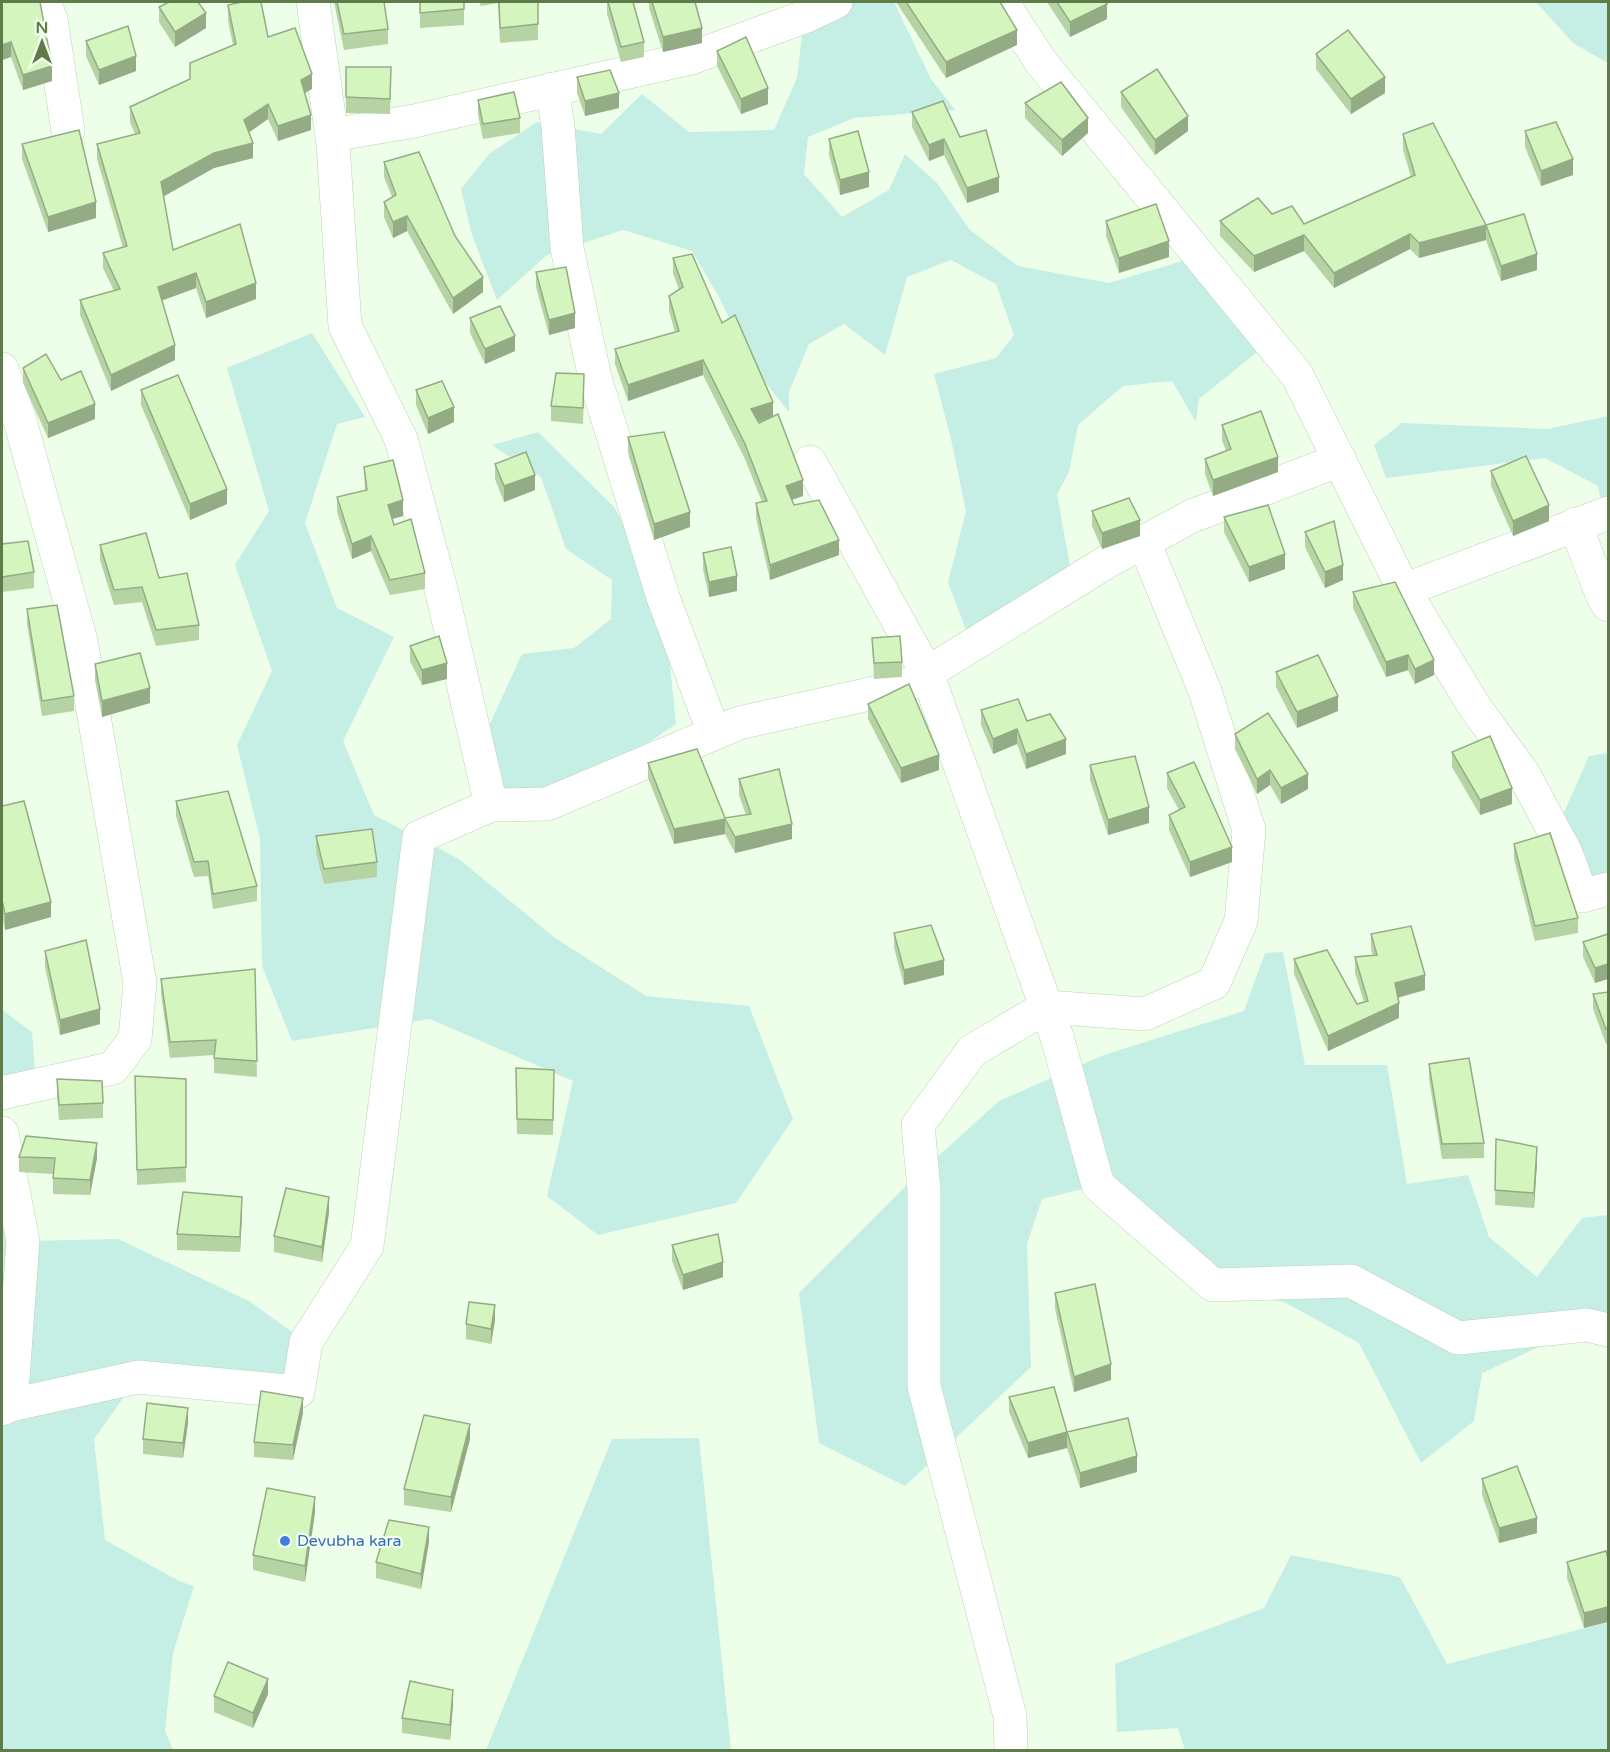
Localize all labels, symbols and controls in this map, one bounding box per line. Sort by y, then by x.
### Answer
north arrow [12,12,72,72]
text: N [36,18,48,38]
place label: Devubha kara [297,1531,402,1551]
marker: Devubha kara [278,1534,292,1548]

